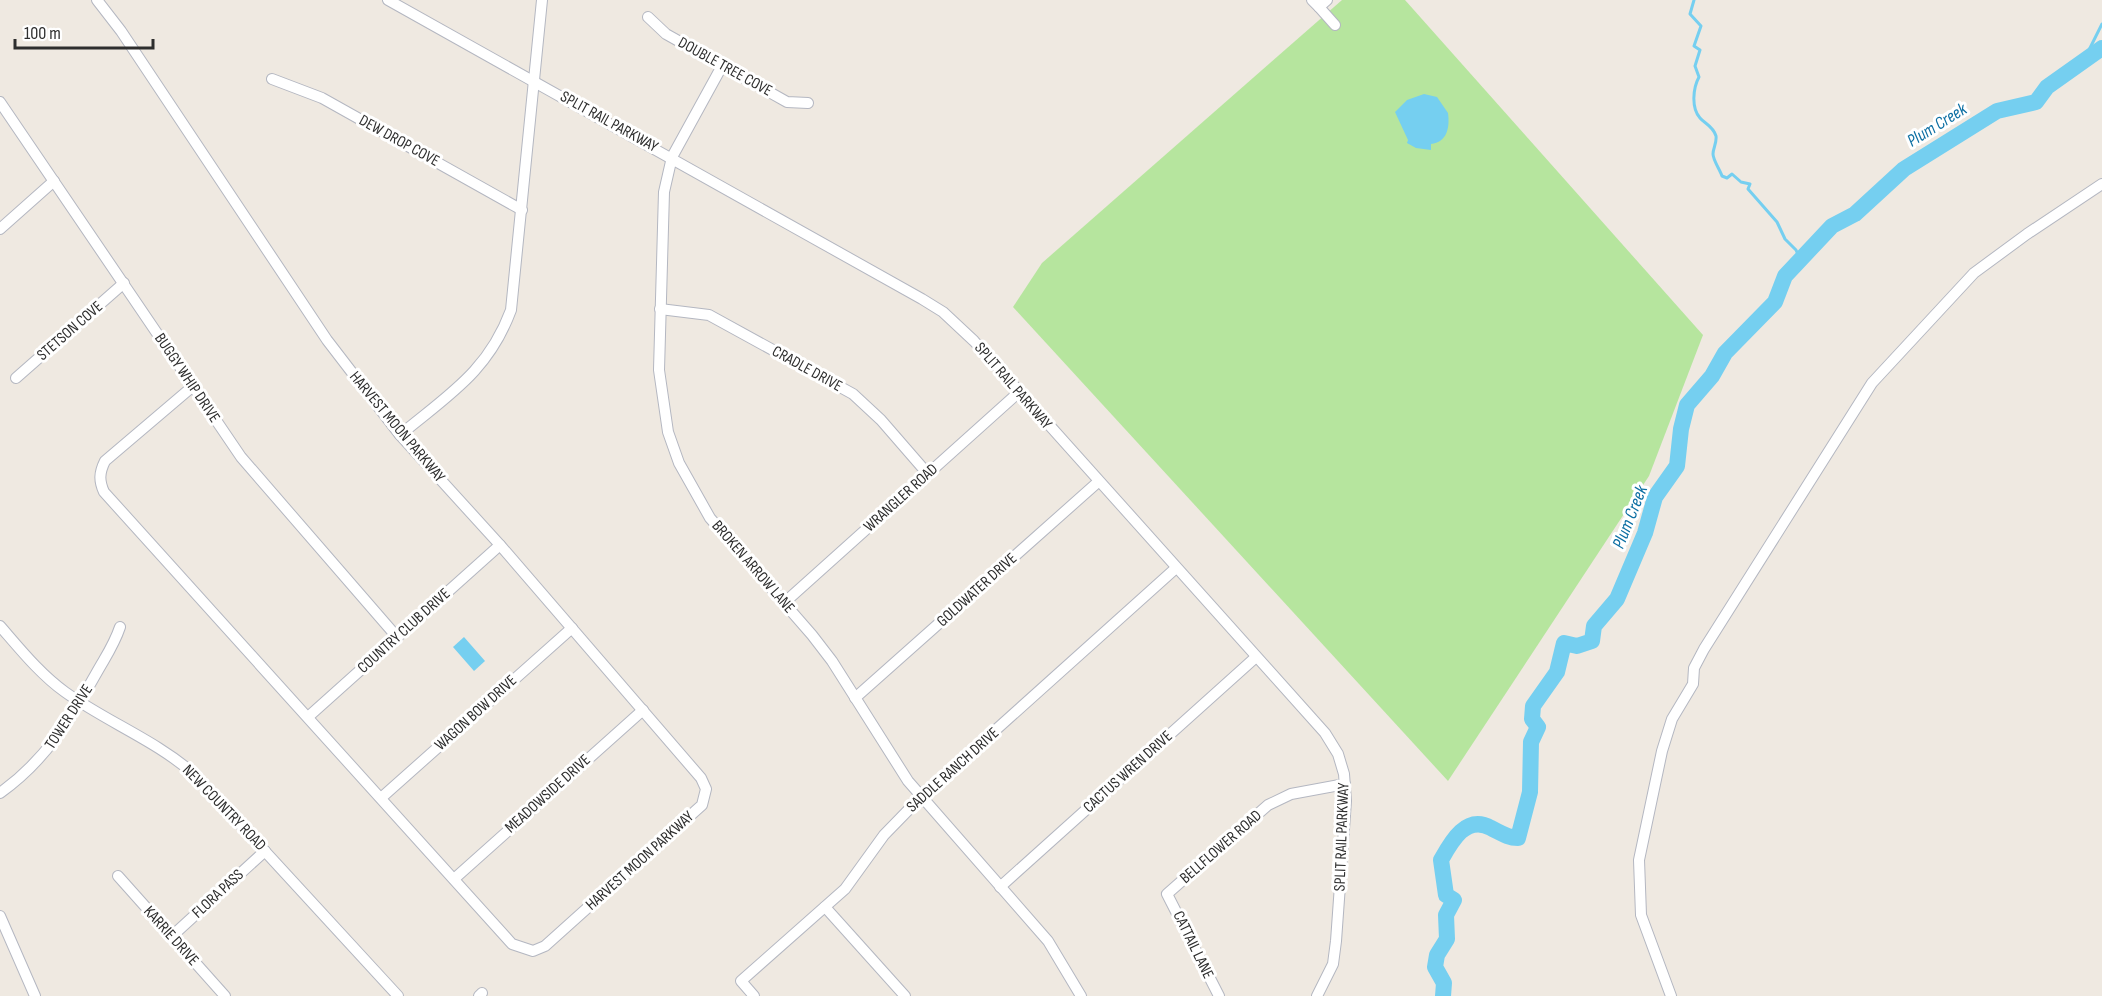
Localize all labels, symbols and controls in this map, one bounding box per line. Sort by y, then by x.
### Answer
scale bar [15,12,153,50]
text: 100 m [24,23,61,44]
street label: DOUBLE TREE COVE [675,33,775,101]
street label: SPLIT RAIL PARKWAY [557,87,661,157]
water label: Plum Creek [1903,98,1972,151]
street label: DEW DROP COVE [355,111,443,171]
street label: STETSON COVE [33,297,107,365]
street label: BUGGY WHIP DRIVE [150,330,224,426]
street label: SPLIT RAIL PARKWAY [970,339,1056,433]
street label: CRADLE DRIVE [769,342,845,396]
street label: HARVEST MOON PARKWAY [345,368,449,487]
street label: WRANGLER ROAD [860,460,942,536]
water label: Plum Creek [1608,481,1653,552]
street label: BROKEN ARROW LANE [708,517,798,617]
street label: GOLDWATER DRIVE [933,549,1021,631]
street label: COUNTRY CLUB DRIVE [354,585,454,677]
street label: WAGON BOW DRIVE [431,671,521,755]
street label: TOWER DRIVE [41,681,97,753]
street label: SADDLE RANCH DRIVE [903,724,1003,816]
street label: CACTUS WREN DRIVE [1080,727,1176,817]
street label: MEADOWSIDE DRIVE [501,751,595,837]
street label: NEW COUNTRY ROAD [178,761,270,855]
street label: SPLIT RAIL PARKWAY [1331,782,1353,892]
street label: BELLFLOWER ROAD [1176,806,1266,888]
street label: HARVEST MOON PARKWAY [582,807,698,915]
street label: FLORA PASS [188,865,248,922]
street label: KARRIE DRIVE [139,902,203,970]
street label: CATTAIL LANE [1169,908,1217,982]

